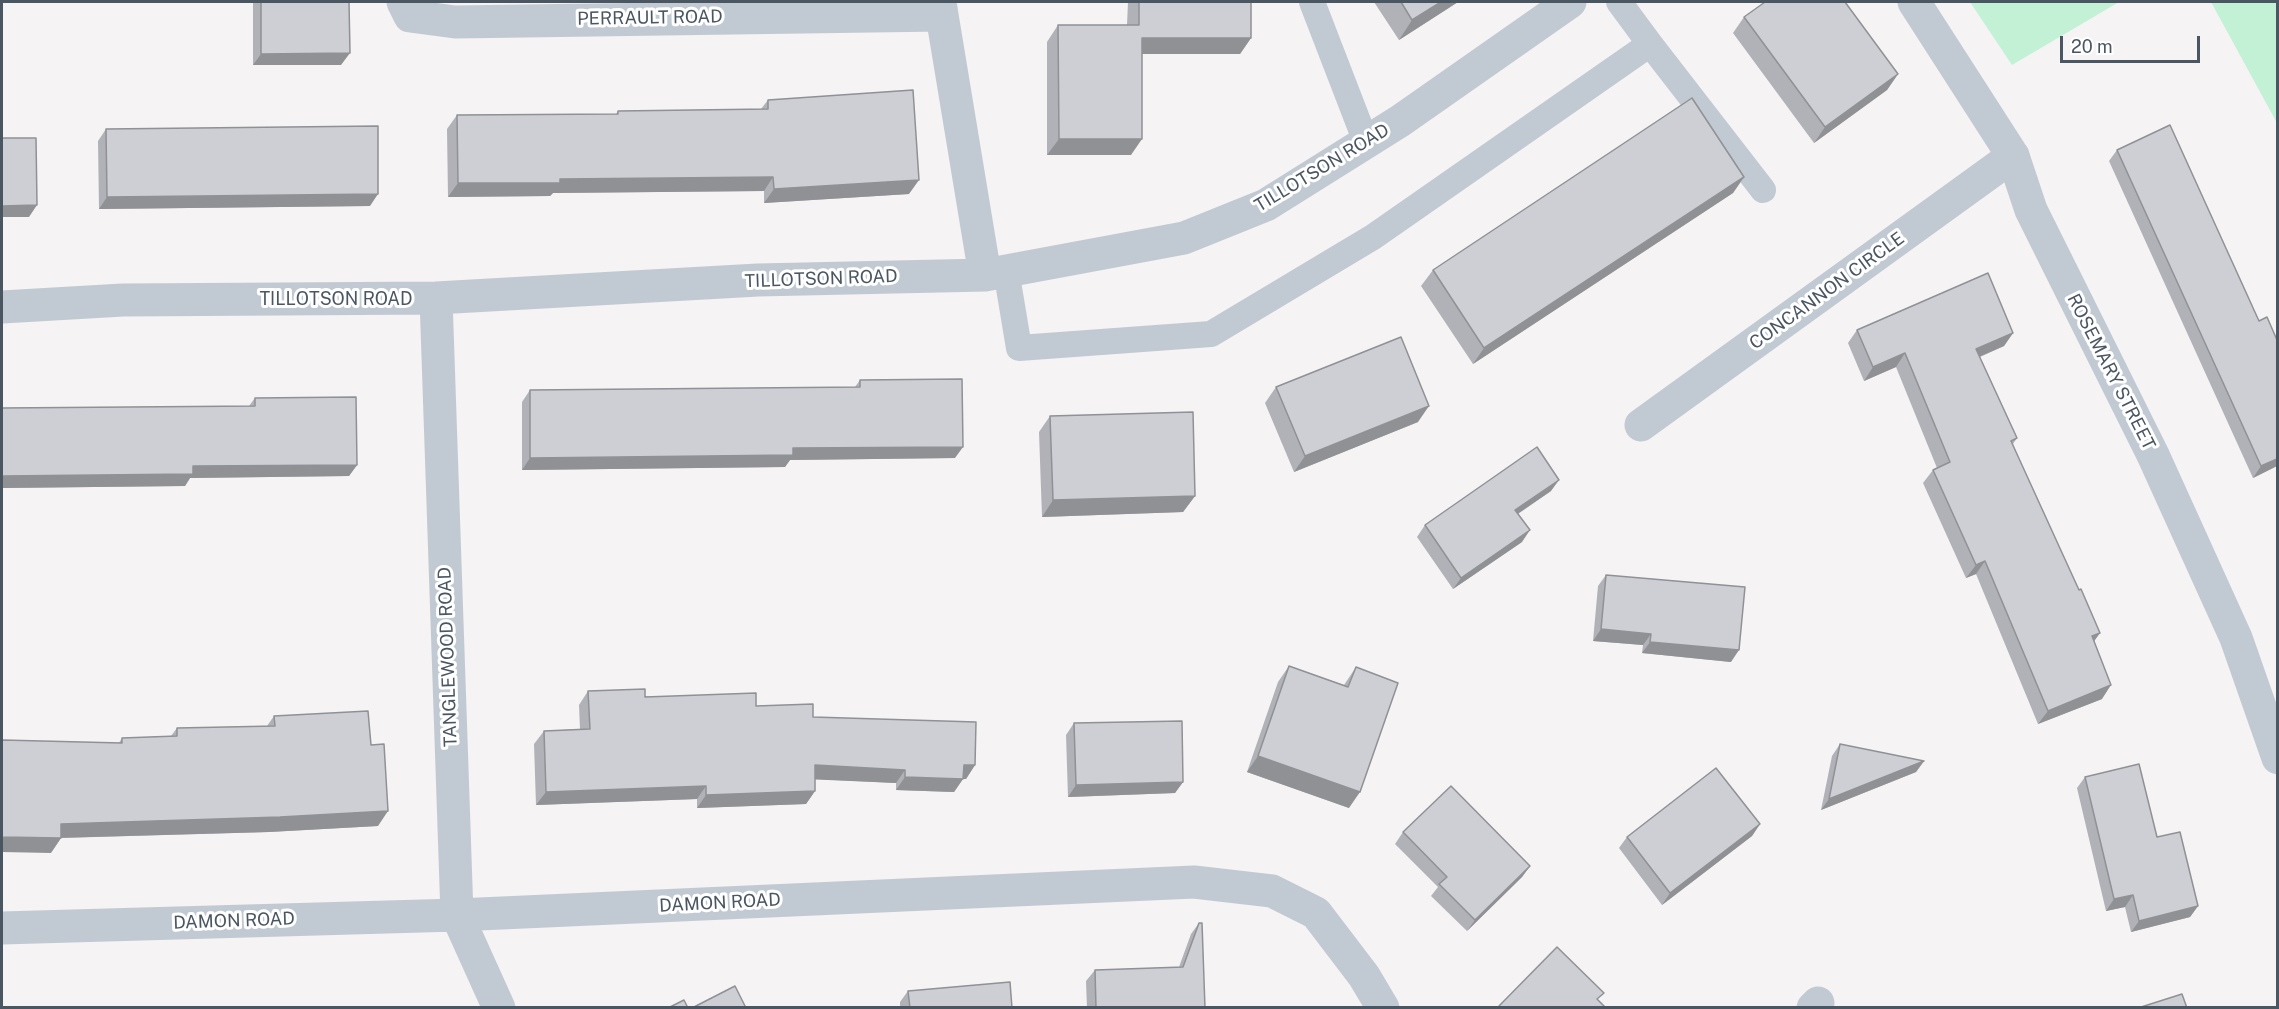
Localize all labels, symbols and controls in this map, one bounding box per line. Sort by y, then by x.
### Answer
street label: PERRAULT ROAD [577,6,723,30]
scale bar [2063,24,2202,62]
text: 20 m [2071,36,2113,57]
street label: TILLOTSON ROAD [1251,119,1393,217]
street label: CONCANNON CIRCLE [1745,228,1909,354]
street label: TILLOTSON ROAD [744,266,898,292]
street label: TILLOTSON ROAD [259,288,413,310]
street label: ROSEMARY STREET [2062,290,2160,454]
street label: TANGLEWOOD ROAD [434,567,462,747]
street label: DAMON ROAD [659,889,781,917]
street label: DAMON ROAD [173,908,295,934]

